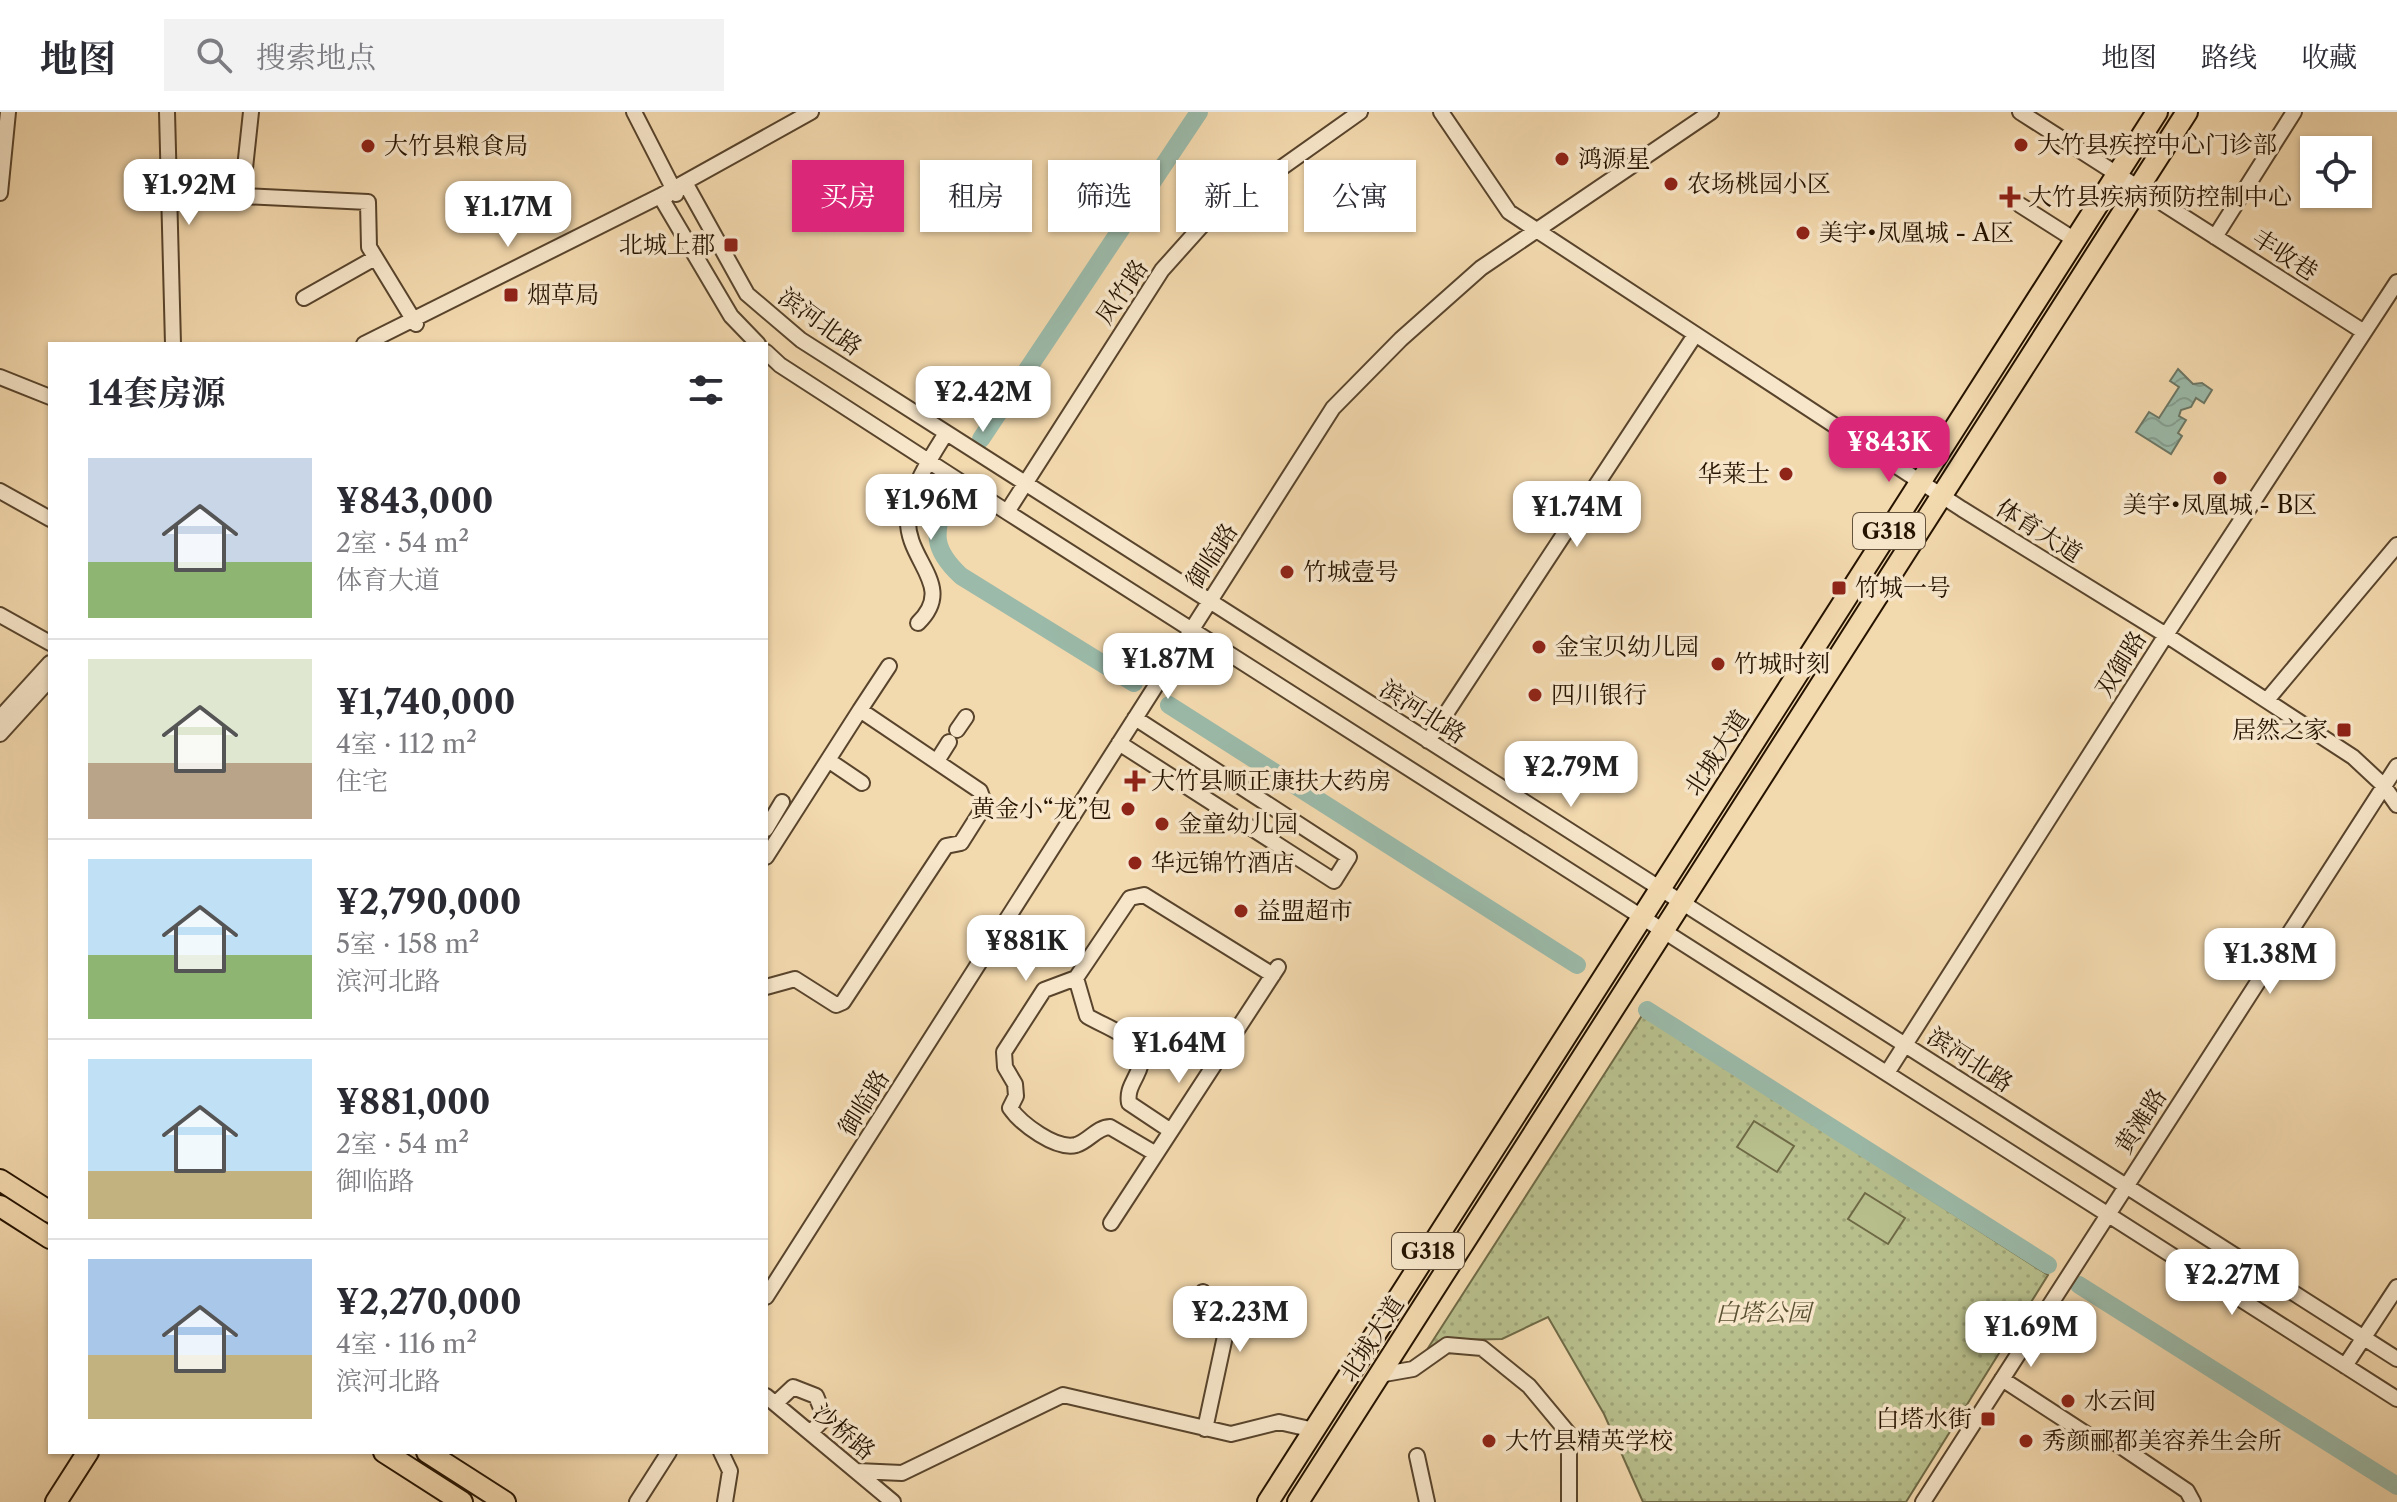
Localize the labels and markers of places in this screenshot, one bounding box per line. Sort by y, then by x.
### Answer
place label: 大竹县疾控中心门诊部 [2037,130,2277,159]
place label: 大竹县粮食局 [384,131,528,160]
marker: 大竹县疾控中心门诊部 [2012,136,2030,154]
marker: 大竹县粮食局 [359,137,377,155]
place label: 鸿源星 [1578,144,1650,173]
marker: 鸿源星 [1553,150,1571,168]
pin: ¥1.92M [124,159,254,227]
place label: 农场桃园小区 [1687,169,1831,198]
marker: 农场桃园小区 [1662,175,1680,193]
pin: ¥1.17M [443,181,573,249]
place label: 大竹县疾病预防控制中心 [2028,182,2292,211]
marker: 大竹县疾病预防控制中心 [1999,186,2021,208]
place label: 美宇•凤凰城 - A区 [1819,218,2014,247]
marker: 美宇•凤凰城 - A区 [1794,224,1812,242]
place label: 北城上郡 [619,230,715,259]
marker: 北城上郡 [722,236,740,254]
place label: 烟草局 [527,280,599,309]
marker: 烟草局 [502,286,520,304]
pin: ¥2.42M [918,366,1048,434]
pin: ¥843K [1833,416,1945,484]
place label: 华莱士 [1698,459,1770,488]
marker: 华莱士 [1777,465,1795,483]
marker: 美宇•凤凰城 - B区 [2211,469,2229,487]
pin: ¥1.96M [866,474,996,542]
pin: ¥1.74M [1512,481,1642,549]
place label: 美宇•凤凰城 - B区 [2123,490,2317,519]
place label: 竹城壹号 [1303,557,1399,586]
marker: 竹城壹号 [1278,563,1296,581]
place label: 竹城一号 [1855,573,1951,602]
marker: 竹城一号 [1830,579,1848,597]
place label: 金宝贝幼儿园 [1555,632,1699,661]
pin: ¥1.87M [1103,633,1233,701]
marker: 金宝贝幼儿园 [1530,638,1548,656]
place label: 竹城时刻 [1734,649,1830,678]
marker: 竹城时刻 [1709,655,1727,673]
place label: 四川银行 [1551,680,1647,709]
marker: 四川银行 [1526,686,1544,704]
place label: 居然之家 [2232,715,2328,744]
marker: 居然之家 [2335,721,2353,739]
pin: ¥2.79M [1506,741,1636,809]
place label: 大竹县顺正康扶大药房 [1151,766,1391,795]
marker: 大竹县顺正康扶大药房 [1126,772,1144,790]
place label: 黄金小“龙”包 [971,794,1112,823]
marker: 黄金小“龙”包 [1119,800,1137,818]
place label: 金童幼儿园 [1178,809,1298,838]
marker: 金童幼儿园 [1153,815,1171,833]
place label: 华远锦竹酒店 [1151,848,1295,877]
marker: 华远锦竹酒店 [1126,854,1144,872]
place label: 益盟超市 [1257,896,1353,925]
marker: 益盟超市 [1232,902,1250,920]
pin: ¥881K [970,915,1082,983]
pin: ¥1.38M [2205,928,2335,996]
pin: ¥1.64M [1114,1017,1244,1085]
pin: ¥2.27M [2167,1249,2297,1317]
pin: ¥2.23M [1175,1286,1305,1354]
pin: ¥1.69M [1966,1301,2096,1369]
place label: 水云间 [2084,1386,2156,1415]
marker: 水云间 [2059,1392,2077,1410]
place label: 白塔水街 [1876,1404,1972,1433]
marker: 白塔水街 [1979,1410,1997,1428]
place label: 大竹县精英学校 [1505,1426,1673,1455]
place label: 秀颜郦都美容养生会所 [2042,1426,2282,1455]
marker: 大竹县精英学校 [1480,1432,1498,1450]
marker: 秀颜郦都美容养生会所 [2017,1432,2035,1450]

